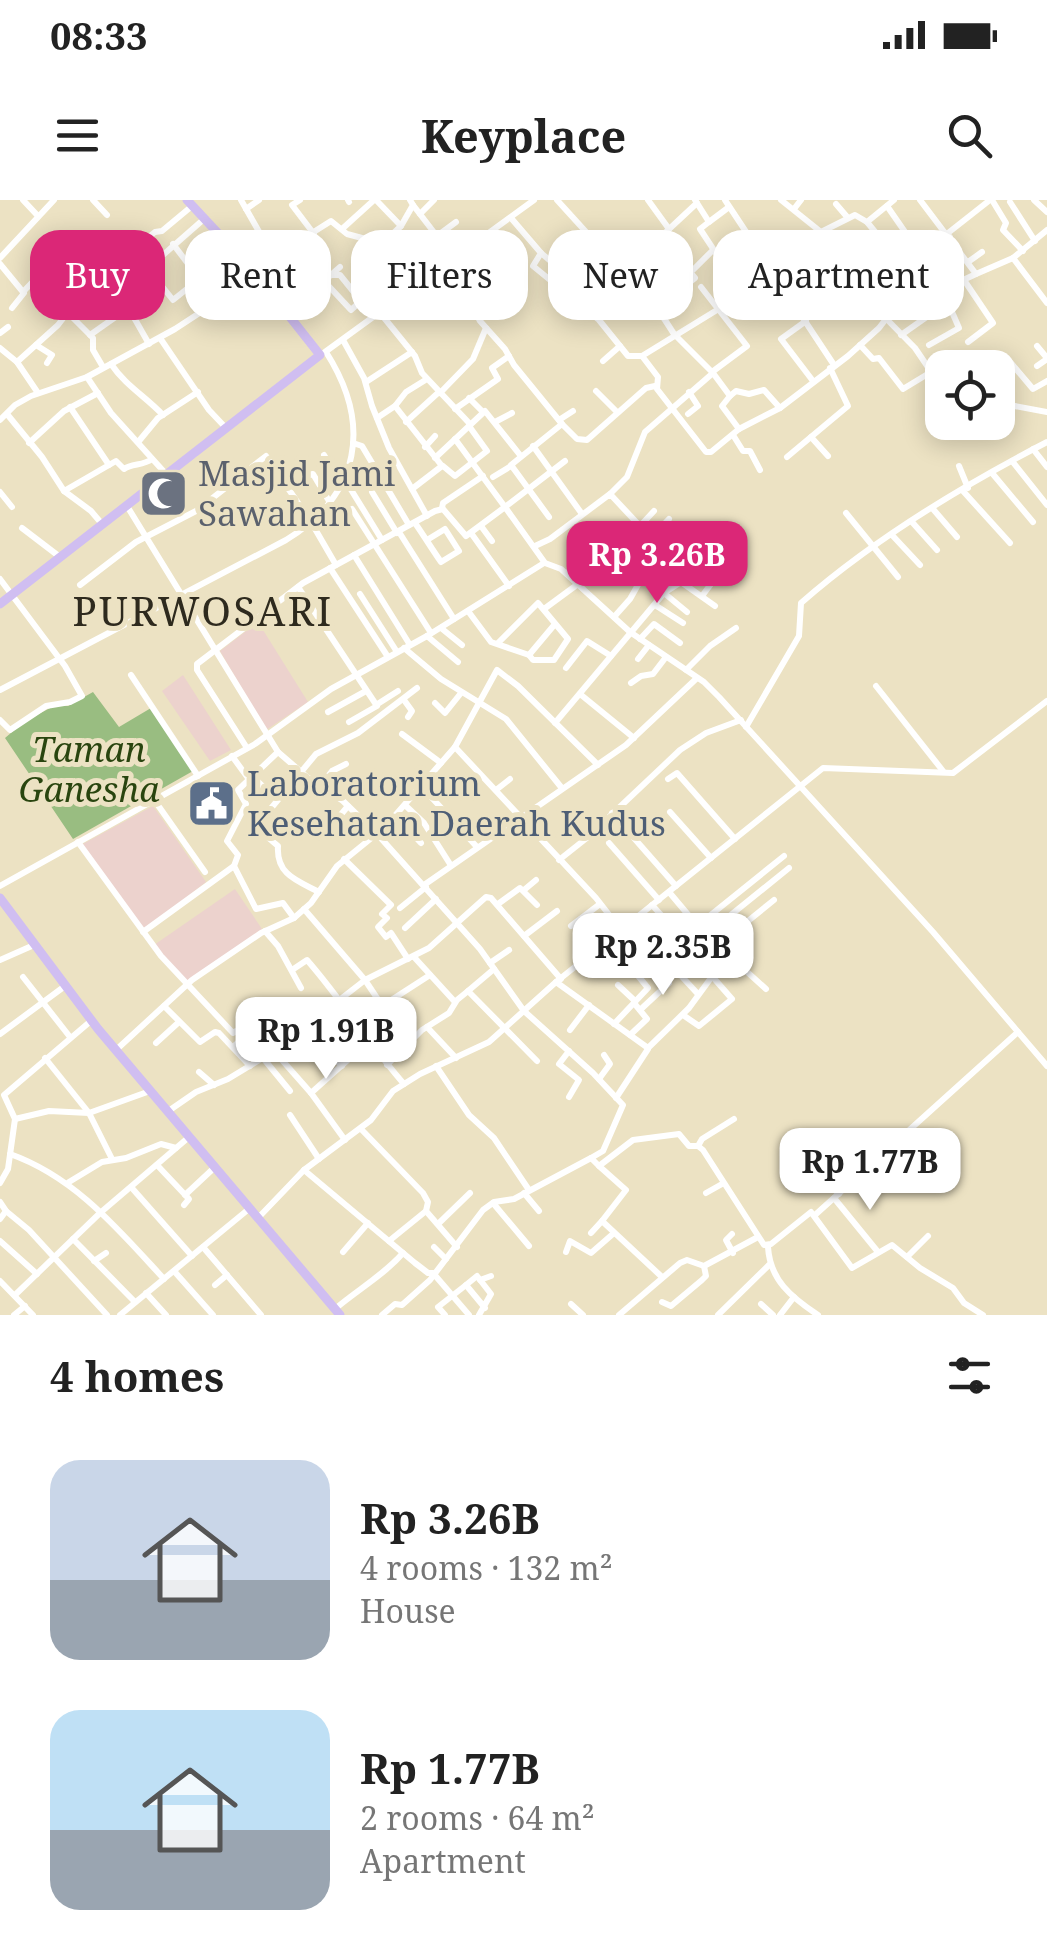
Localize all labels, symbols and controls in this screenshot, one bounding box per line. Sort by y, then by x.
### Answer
text: 08:33 [50,9,147,61]
text: Keyplace [421,105,626,166]
icon: menu [50,108,105,163]
icon: search [942,108,997,163]
chip: Buy [30,230,165,320]
chip: Rent [185,230,331,320]
chip: Filters [351,230,528,320]
chip: New [548,230,693,320]
chip: Apartment [713,230,964,320]
map controls [925,350,1015,440]
button: locate [925,350,1015,440]
place label: Masjid Jami Sawahan [198,449,395,536]
mosque icon: Masjid Jami Sawahan [137,468,189,520]
pin: Rp 3.26B [554,521,760,606]
text: Rp 3.26B [589,532,725,575]
district label: PURWOSARI [72,583,334,638]
park label: Taman Ganesha [19,725,160,812]
place label: Laboratorium Kesehatan Daerah Kudus [247,759,666,846]
public building icon: Laboratorium Kesehatan Daerah Kudus [186,778,238,830]
pin: Rp 2.35B [560,913,766,998]
text: Rp 2.35B [595,924,731,967]
pin: Rp 1.91B [223,997,429,1082]
text: Rp 1.91B [258,1008,394,1051]
pin: Rp 1.77B [767,1128,973,1213]
text: Rp 1.77B [802,1139,938,1182]
text: 4 homes [50,1347,224,1404]
icon: filters [942,1348,997,1403]
text: Rp 3.26B [360,1489,540,1546]
icon: home [130,1500,250,1620]
text: 4 rooms · 132 m² [360,1546,613,1589]
text: House [360,1589,456,1632]
text: Rp 1.77B [360,1739,540,1796]
icon: home [130,1750,250,1870]
text: 2 rooms · 64 m² [360,1796,595,1839]
text: Apartment [360,1839,526,1882]

